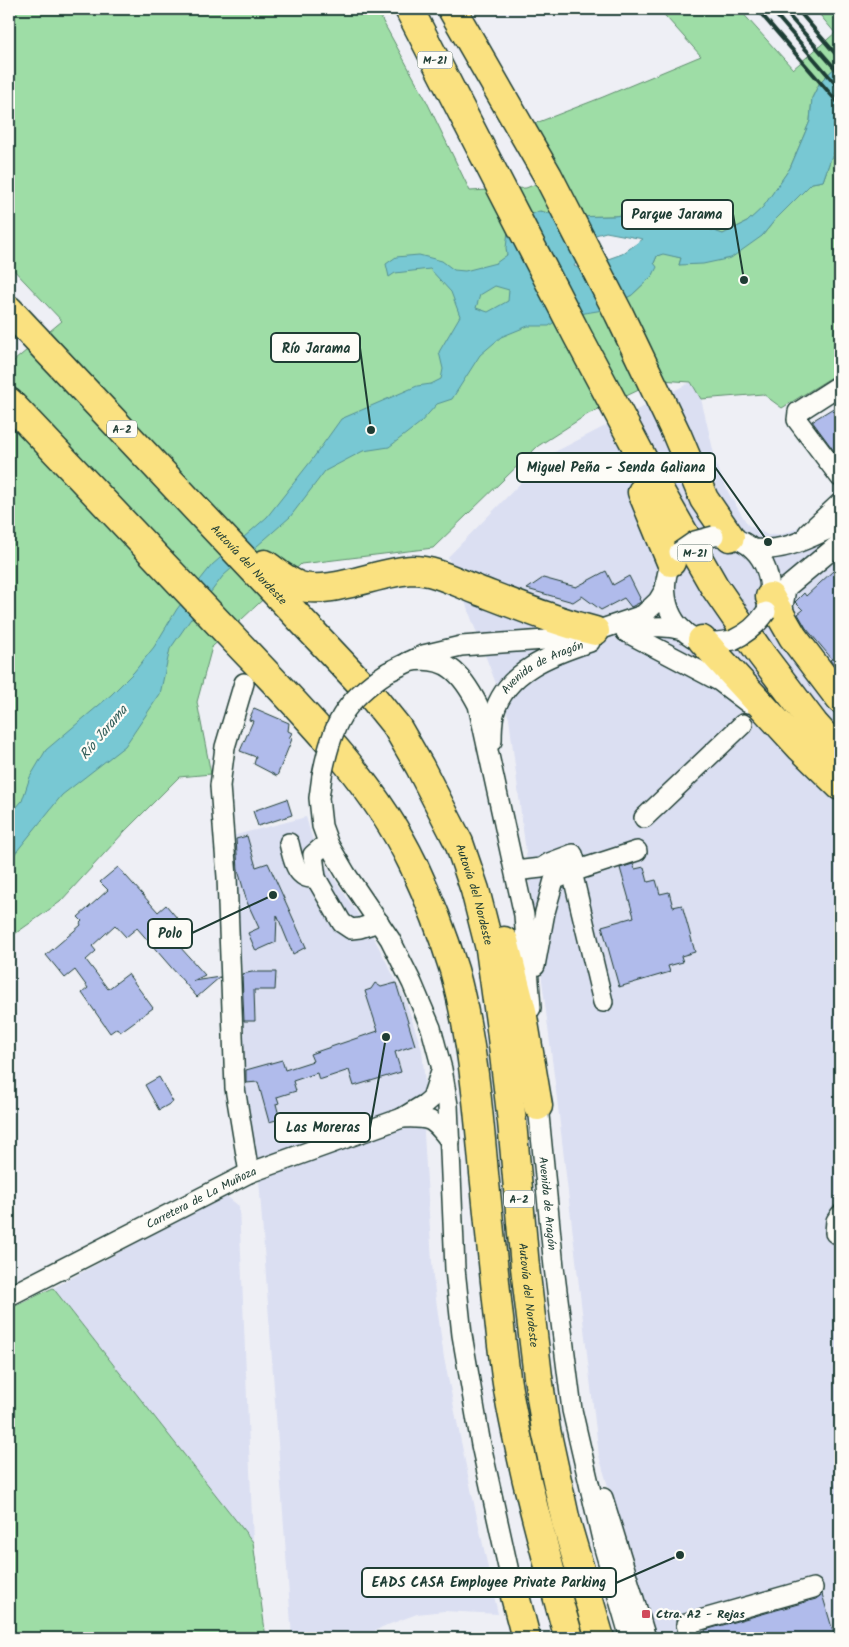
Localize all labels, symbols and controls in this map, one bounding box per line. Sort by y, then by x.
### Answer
road number: M-21 [418,52,452,68]
callout: Parque Jarama [622,200,733,229]
text: Parque Jarama [632,204,722,226]
callout: Río Jarama [271,333,360,362]
text: Río Jarama [282,338,350,360]
road number: A-2 [107,420,137,438]
callout: Miguel Peña - Senda Galiana [517,453,715,482]
text: Miguel Peña - Senda Galiana [527,457,705,479]
street label: Autovía del Nordeste [206,520,292,610]
road number: M-21 [678,544,712,562]
street label: Avenida de Aragón [497,636,586,698]
water label: Río Jarama [74,699,134,765]
street label: Autovía del Nordeste [450,841,498,948]
callout: Polo [148,919,192,948]
text: Polo [158,923,183,945]
callout: Las Moreras [275,1113,370,1142]
text: Las Moreras [286,1117,361,1139]
street label: Avenida de Aragón [533,1156,561,1251]
street label: Carretera de La Muñoza [143,1162,260,1234]
road number: A-2 [504,1190,534,1208]
street label: Autovía del Nordeste [513,1242,543,1349]
callout: EADS CASA Employee Private Parking [362,1568,616,1597]
text: EADS CASA Employee Private Parking [372,1572,606,1594]
place label: Ctra. A2 - Rejas [656,1605,745,1624]
marker: Ctra. A2 - Rejas [640,1608,652,1620]

